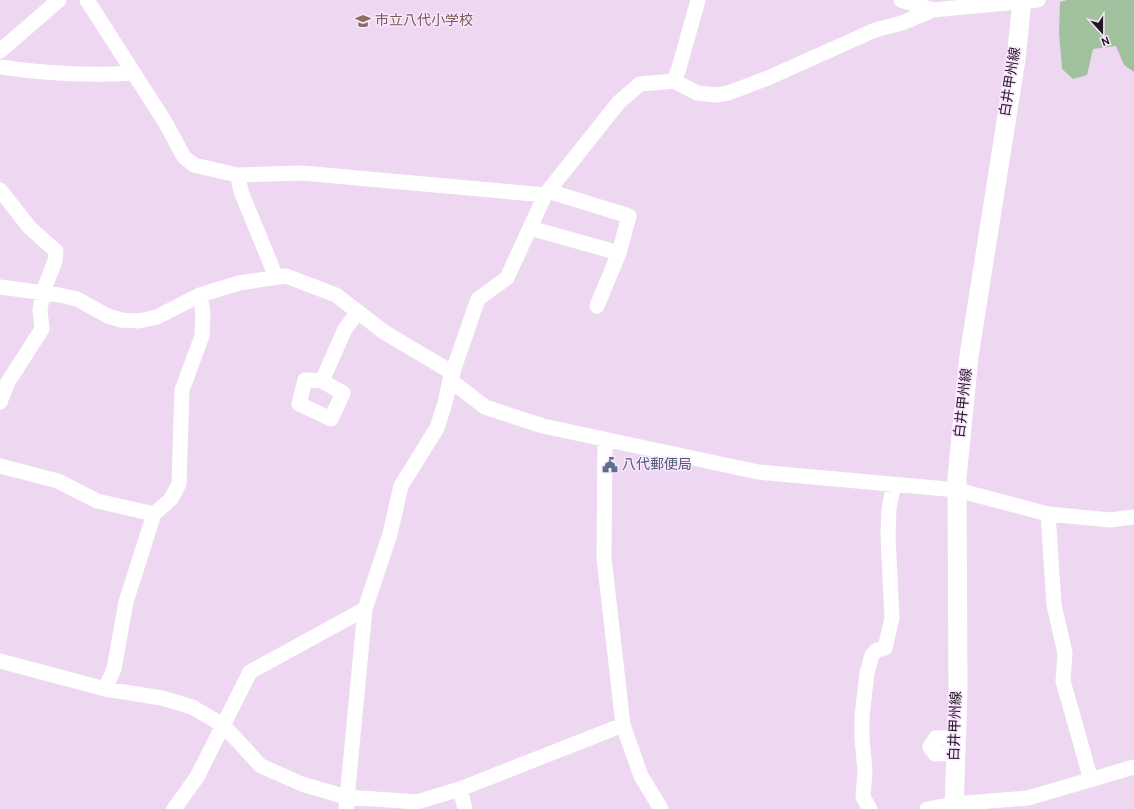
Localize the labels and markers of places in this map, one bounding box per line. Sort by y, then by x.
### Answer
school or university icon: 市立八代小学校 [354,12,372,30]
place label: 市立八代小学校 [375,12,473,30]
public building icon: 八代郵便局 [601,456,619,474]
place label: 八代郵便局 [622,456,692,474]

